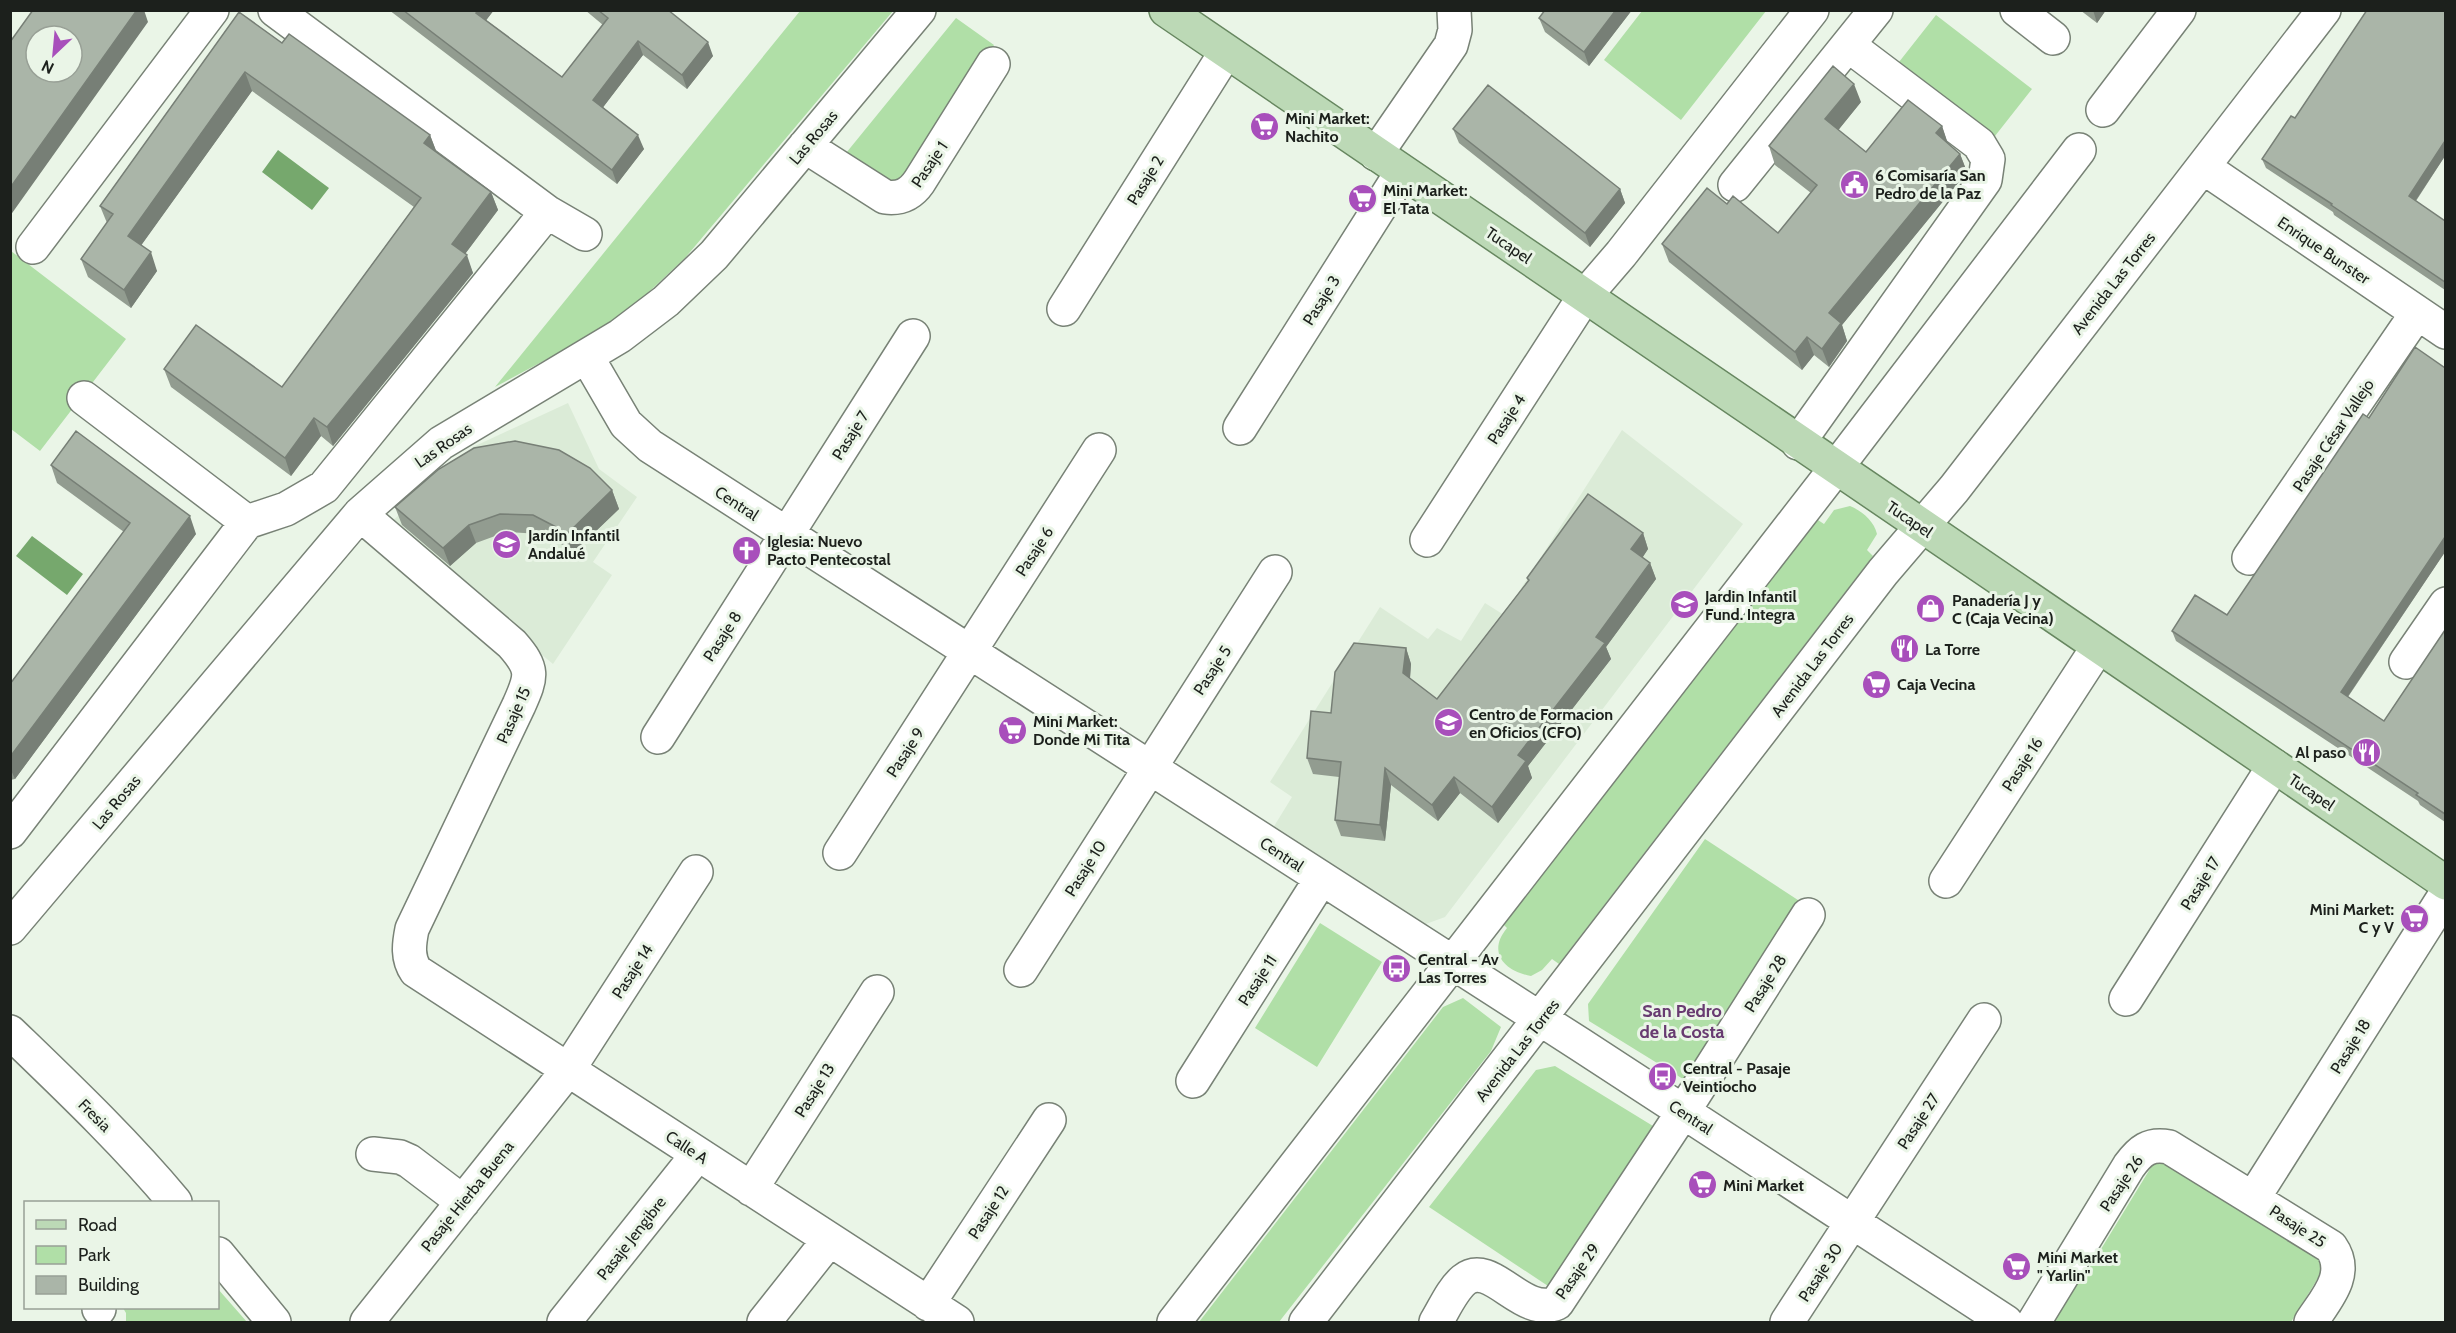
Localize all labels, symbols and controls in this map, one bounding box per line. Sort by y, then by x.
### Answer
north arrow [24,24,84,84]
text: N [38,56,57,78]
street label: Las Rosas [785,106,842,168]
place label: Mini Market: Nachito [1285,109,1369,146]
supermarket icon: Mini Market: Nachito [1248,111,1280,143]
street label: Pasaje 1 [907,138,952,191]
street label: Pasaje 2 [1123,152,1168,208]
place label: 6 Comisaría San Pedro de la Paz [1875,166,1986,203]
public building icon: 6 Comisaría San Pedro de la Paz [1838,168,1870,200]
place label: Mini Market: El Tata [1383,181,1467,218]
supermarket icon: Mini Market: El Tata [1346,183,1378,215]
street label: Enrique Bunster [2274,213,2374,289]
street label: Tucapel [1482,223,1536,268]
street label: Avenida Las Torres [2068,228,2159,338]
street label: Pasaje 3 [1299,272,1344,329]
street label: Pasaje César Vallejo [2289,375,2378,495]
street label: Pasaje 4 [1483,391,1529,448]
street label: Pasaje 7 [828,407,873,463]
street label: Las Rosas [411,419,476,472]
street label: Central [711,482,762,525]
street label: Tucapel [1883,497,1937,542]
street label: Pasaje 6 [1011,523,1057,580]
place label: Jardín Infantil Andalué [527,526,620,563]
school or university icon: Jardín Infantil Andalué [491,528,523,560]
place label: Iglesia: Nuevo Pacto Pentecostal [767,532,891,569]
church icon: Iglesia: Nuevo Pacto Pentecostal [730,534,762,566]
place label: Jardin Infantil Fund. Integra [1704,587,1797,624]
school or university icon: Jardin Infantil Fund. Integra [1668,589,1700,621]
place label: Panadería J y C (Caja Vecina) [1952,591,2054,628]
shop icon: Panadería J y C (Caja Vecina) [1915,593,1947,625]
street label: Pasaje 8 [699,608,746,665]
street label: Avenida Las Torres [1767,610,1858,721]
restaurant icon: La Torre [1888,633,1920,665]
place label: La Torre [1925,640,1980,659]
street label: Pasaje 5 [1190,642,1235,698]
supermarket icon: Caja Vecina [1860,668,1892,700]
place label: Caja Vecina [1897,675,1975,694]
street label: Pasaje 15 [493,684,534,746]
place label: Centro de Formacion en Oficios (CFO) [1469,705,1613,742]
school or university icon: Centro de Formacion en Oficios (CFO) [1432,707,1464,739]
place label: Mini Market: Donde Mi Tita [1033,712,1130,749]
supermarket icon: Mini Market: Donde Mi Tita [996,714,1028,746]
street label: Pasaje 9 [882,724,928,781]
street label: Pasaje 16 [1998,734,2047,795]
restaurant icon: Al paso [2351,736,2383,768]
place label: Al paso [2295,743,2346,762]
street label: Tucapel [2285,770,2339,815]
street label: Las Rosas [88,771,145,833]
street label: Central [1256,833,1307,876]
street label: Pasaje 10 [1061,837,1110,900]
street label: Pasaje 17 [2177,853,2224,913]
place label: Mini Market: C y V [2310,900,2394,937]
supermarket icon: Mini Market: C y V [2399,902,2431,934]
street label: Pasaje 14 [608,941,657,1002]
place label: Central - Av Las Torres [1418,950,1499,987]
street label: Pasaje 11 [1234,951,1281,1009]
street label: Pasaje 28 [1740,951,1790,1016]
bus stop icon: Central - Av Las Torres [1381,952,1413,984]
street label: Avenida Las Torres [1472,995,1563,1105]
district label: San Pedro de la Costa [1639,1000,1725,1043]
street label: Pasaje 18 [2326,1015,2375,1077]
place label: Central - Pasaje Veintiocho [1683,1059,1790,1096]
street label: Pasaje 13 [790,1060,838,1121]
bus stop icon: Central - Pasaje Veintiocho [1646,1061,1678,1093]
street label: Pasaje 27 [1893,1090,1943,1153]
street label: Fresia [74,1095,115,1136]
street label: Central [1665,1096,1716,1139]
street label: Calle A [662,1127,712,1168]
street label: Pasaje Hierba Buena [417,1137,518,1255]
street label: Pasaje 26 [2096,1152,2147,1215]
supermarket icon: Mini Market [1686,1169,1718,1201]
place label: Mini Market [1723,1176,1804,1195]
street label: Pasaje 12 [964,1182,1013,1242]
street label: Pasaje Jengibre [593,1193,670,1284]
legend [24,1201,219,1309]
street label: Pasaje 25 [2266,1201,2329,1252]
text: Road [78,1214,117,1236]
street label: Pasaje 30 [1795,1239,1846,1305]
street label: Pasaje 29 [1551,1240,1603,1303]
text: Park [78,1244,111,1266]
place label: Mini Market " Yarlin" [2037,1248,2118,1285]
supermarket icon: Mini Market " Yarlin" [2000,1250,2032,1282]
text: Building [78,1274,140,1296]

